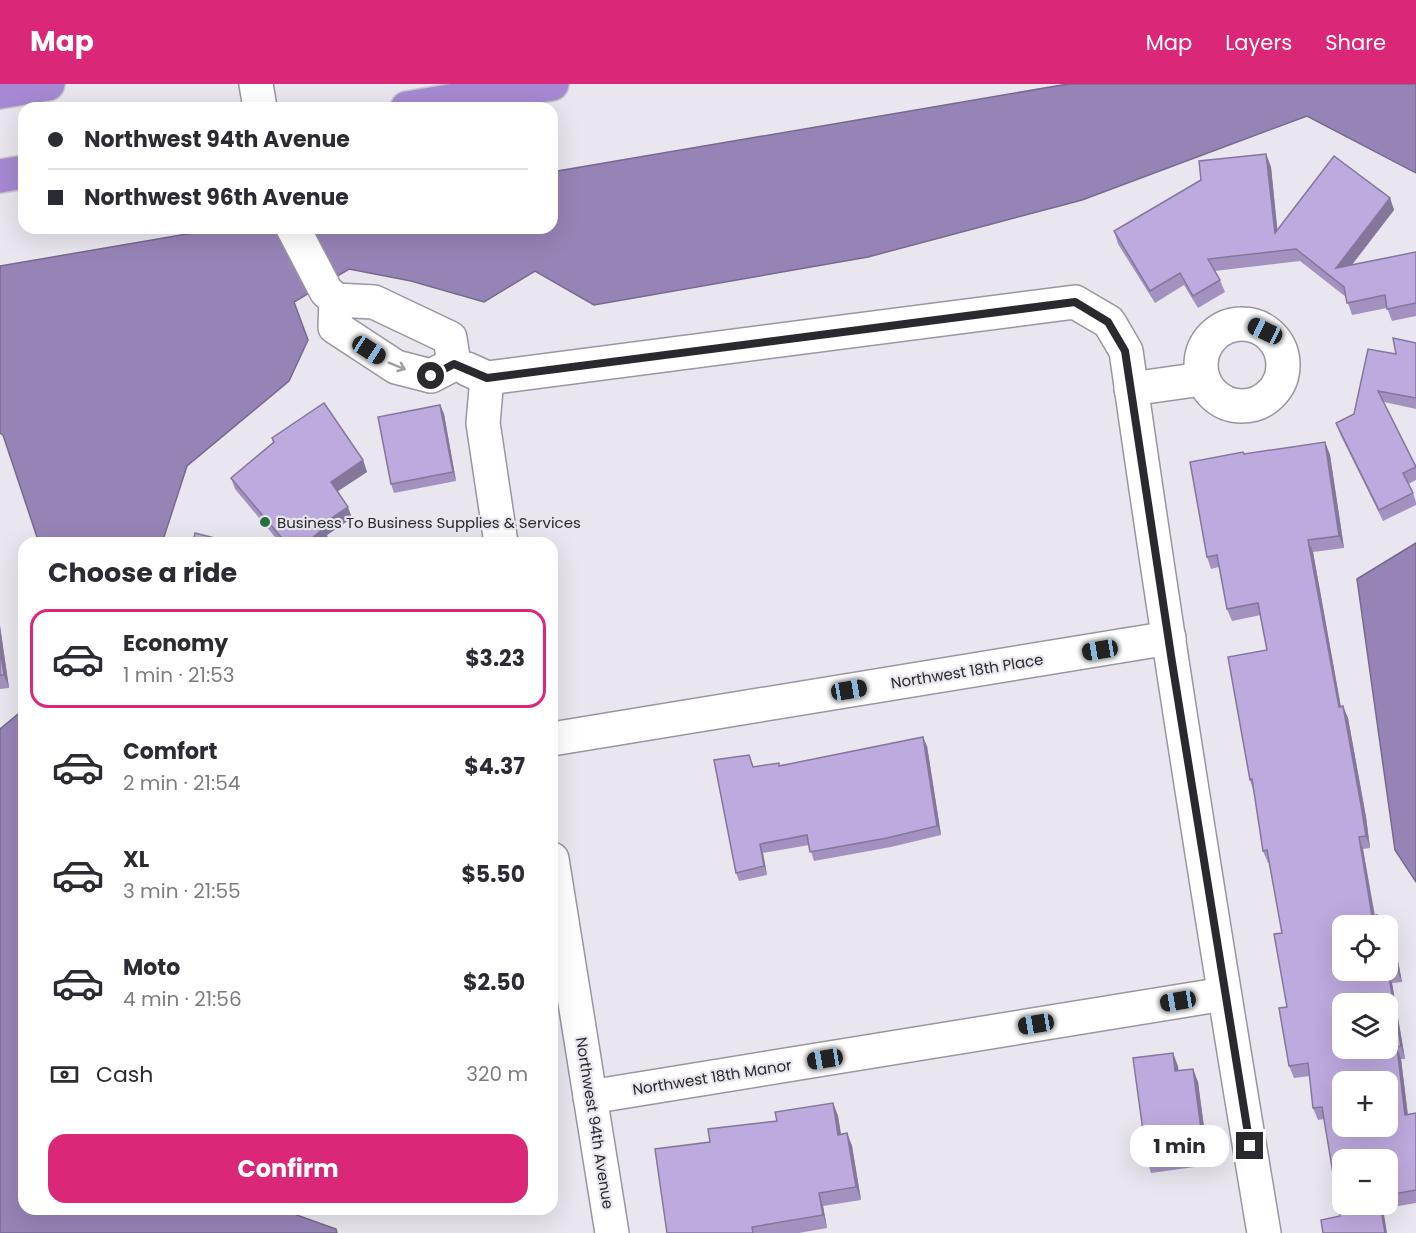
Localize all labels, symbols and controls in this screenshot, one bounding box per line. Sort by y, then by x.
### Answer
text: Map [30,22,94,61]
text: Map [1146,28,1192,57]
text: Layers [1225,28,1292,57]
text: Share [1325,28,1386,57]
text: Northwest 94th Avenue [84,124,350,155]
text: Northwest 96th Avenue [84,182,349,213]
car [1245,315,1285,347]
car [349,333,389,367]
one-way arrow [387,361,406,372]
route start [417,362,444,389]
place label: Business To Business Supplies & Services [277,512,581,533]
marker: Business To Business Supplies & Services [258,515,272,529]
text: Choose a ride [48,554,237,591]
text: Economy [123,628,228,659]
icon: car [51,632,105,686]
car [1081,638,1119,662]
text: $3.23 [465,643,525,674]
street label: Northwest 18th Place [889,649,1045,693]
text: 1 min · 21:53 [123,661,234,689]
car [830,678,868,702]
text: Comfort [123,736,217,767]
icon: car [51,740,105,794]
text: $4.37 [464,751,525,782]
text: 2 min · 21:54 [123,769,240,797]
text: XL [123,844,149,875]
icon: car [51,848,105,902]
text: $5.50 [461,859,525,890]
text: 3 min · 21:55 [123,877,241,905]
map controls [1332,915,1398,1215]
button: locate [1332,915,1398,981]
text: Moto [123,952,180,983]
icon: car [51,956,105,1010]
text: $2.50 [463,967,525,998]
text: 4 min · 21:56 [123,985,242,1013]
car [1159,989,1197,1013]
button: layers [1332,993,1398,1059]
car [1017,1012,1055,1036]
street label: Northwest 94th Avenue [571,1035,619,1211]
car [806,1047,844,1071]
street label: Northwest 18th Manor [631,1054,793,1100]
icon: cash [48,1058,81,1091]
text: Cash [96,1059,153,1090]
text: 320 m [466,1060,528,1088]
button: + [1332,1071,1398,1137]
callout: 1 min [1130,1125,1229,1167]
text: 1 min [1153,1132,1206,1160]
route end [1236,1132,1263,1159]
button: Confirm [48,1134,528,1203]
button: − [1332,1149,1398,1215]

